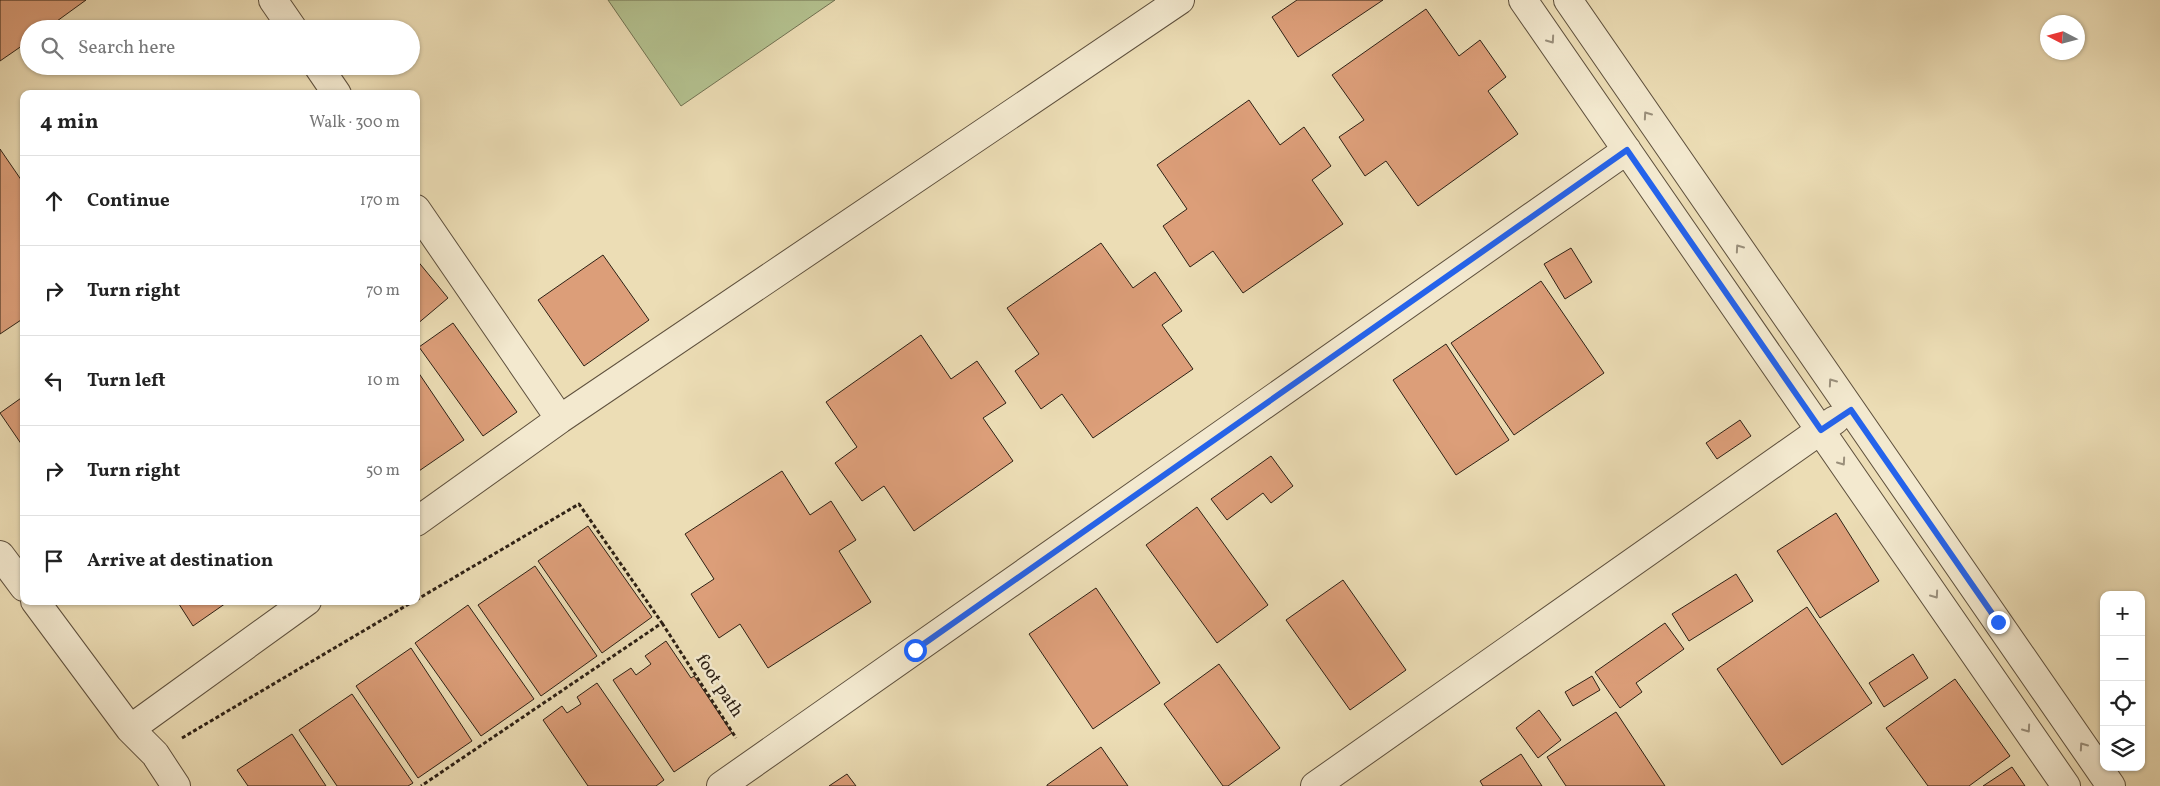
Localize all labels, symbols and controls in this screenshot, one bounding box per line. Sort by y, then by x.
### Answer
north arrow [2040,15,2085,60]
search box [20,20,420,75]
icon: search [38,34,66,62]
one-way arrow [1545,34,1554,44]
text: Search here [78,35,175,61]
text: 4 min [40,108,99,137]
one-way arrow [1644,111,1653,120]
text: Walk · 300 m [309,112,400,134]
icon: ahead [40,187,68,215]
text: Continue [87,188,170,214]
text: 170 m [360,190,400,212]
one-way arrow [1736,244,1745,254]
icon: right [40,277,68,305]
text: Turn right [87,278,180,304]
text: 70 m [366,280,400,302]
icon: left [40,367,68,395]
text: Turn left [87,368,166,394]
text: 10 m [367,370,400,392]
one-way arrow [1829,378,1838,388]
one-way arrow [1836,456,1845,465]
icon: right [40,457,68,485]
text: Turn right [87,458,180,484]
text: 50 m [366,460,400,482]
icon: arrive [40,547,68,575]
text: Arrive at destination [87,548,273,574]
one-way arrow [1929,590,1938,599]
map controls [2100,591,2145,771]
button: + [2100,591,2145,636]
route end [1987,611,2010,634]
button: − [2100,636,2145,681]
route start [904,639,927,662]
street label: foot path [689,649,749,723]
button: locate [2100,681,2145,726]
one-way arrow [2021,723,2030,733]
button: layers [2100,726,2145,771]
one-way arrow [2080,742,2089,752]

